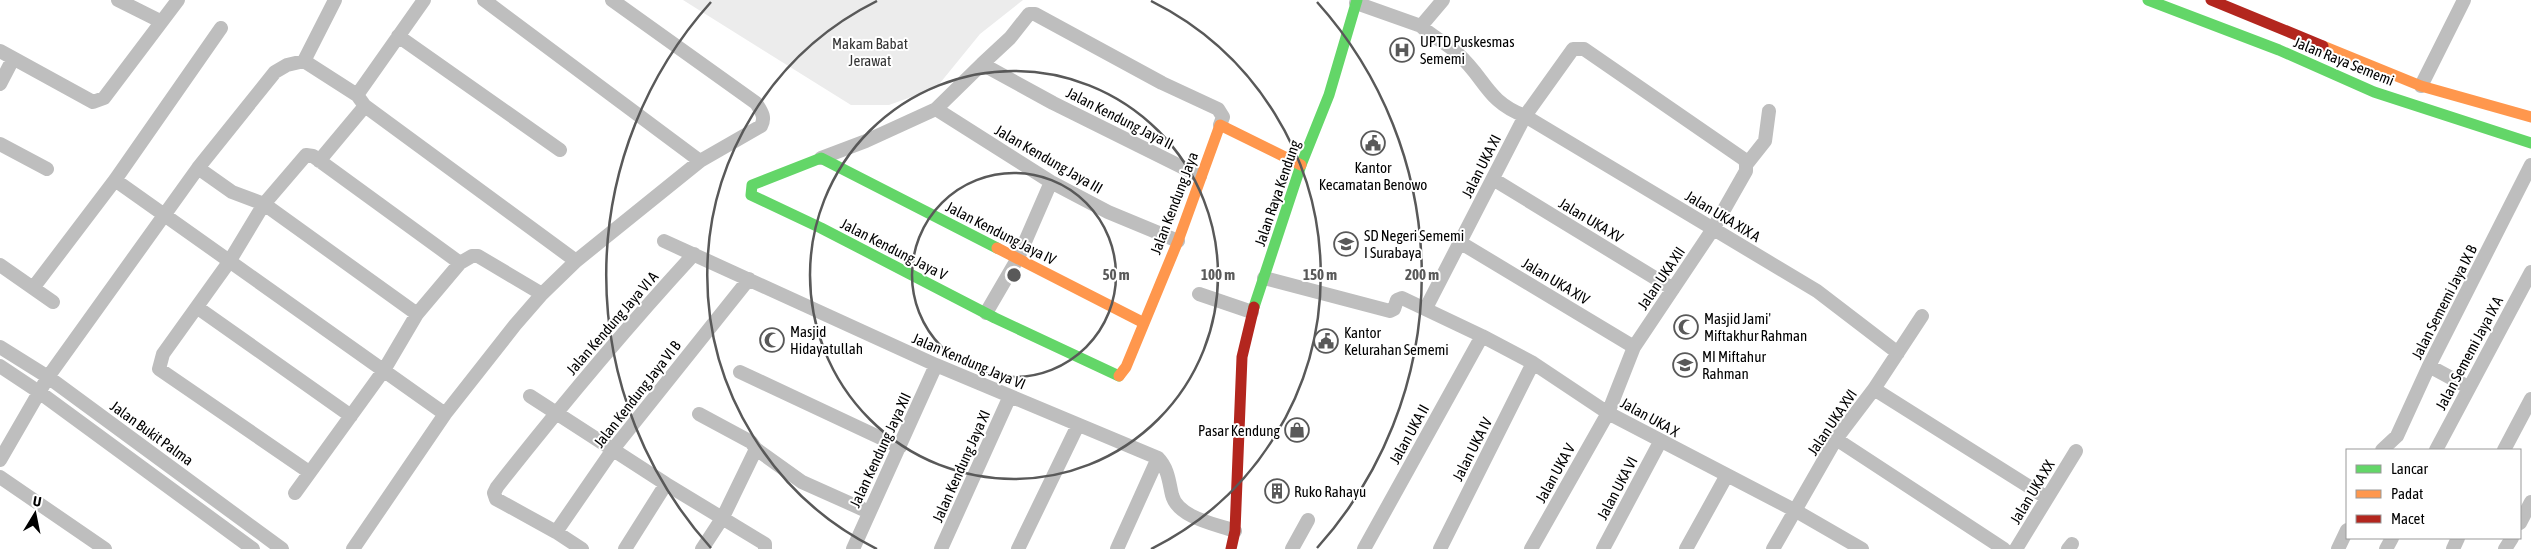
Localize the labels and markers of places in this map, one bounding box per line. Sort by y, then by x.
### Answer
place label: UPTD Puskesmas Sememi [1420,33,1515,67]
hospital icon: UPTD Puskesmas Sememi [1389,37,1415,63]
public building icon: Kantor Kecamatan Benowo [1360,130,1386,156]
place label: Kantor Kecamatan Benowo [1319,159,1427,193]
place label: SD Negeri Sememi I Surabaya [1364,227,1464,261]
school or university icon: SD Negeri Sememi I Surabaya [1333,231,1359,257]
centre of rings [1005,266,1023,284]
place label: Masjid Jami' Miftakhur Rahman [1704,310,1807,344]
mosque icon: Masjid Jami' Miftakhur Rahman [1673,314,1699,340]
place label: Masjid Hidayatullah [790,323,863,357]
place label: Kantor Kelurahan Sememi [1344,324,1449,358]
mosque icon: Masjid Hidayatullah [759,327,785,353]
public building icon: Kantor Kelurahan Sememi [1313,328,1339,354]
place label: MI Miftahur Rahman [1702,348,1766,382]
school or university icon: MI Miftahur Rahman [1672,352,1698,378]
shop icon: Pasar Kendung [1284,417,1310,443]
place label: Pasar Kendung [1198,422,1281,439]
building icon: Ruko Rahayu [1264,478,1290,504]
place label: Ruko Rahayu [1294,483,1366,500]

